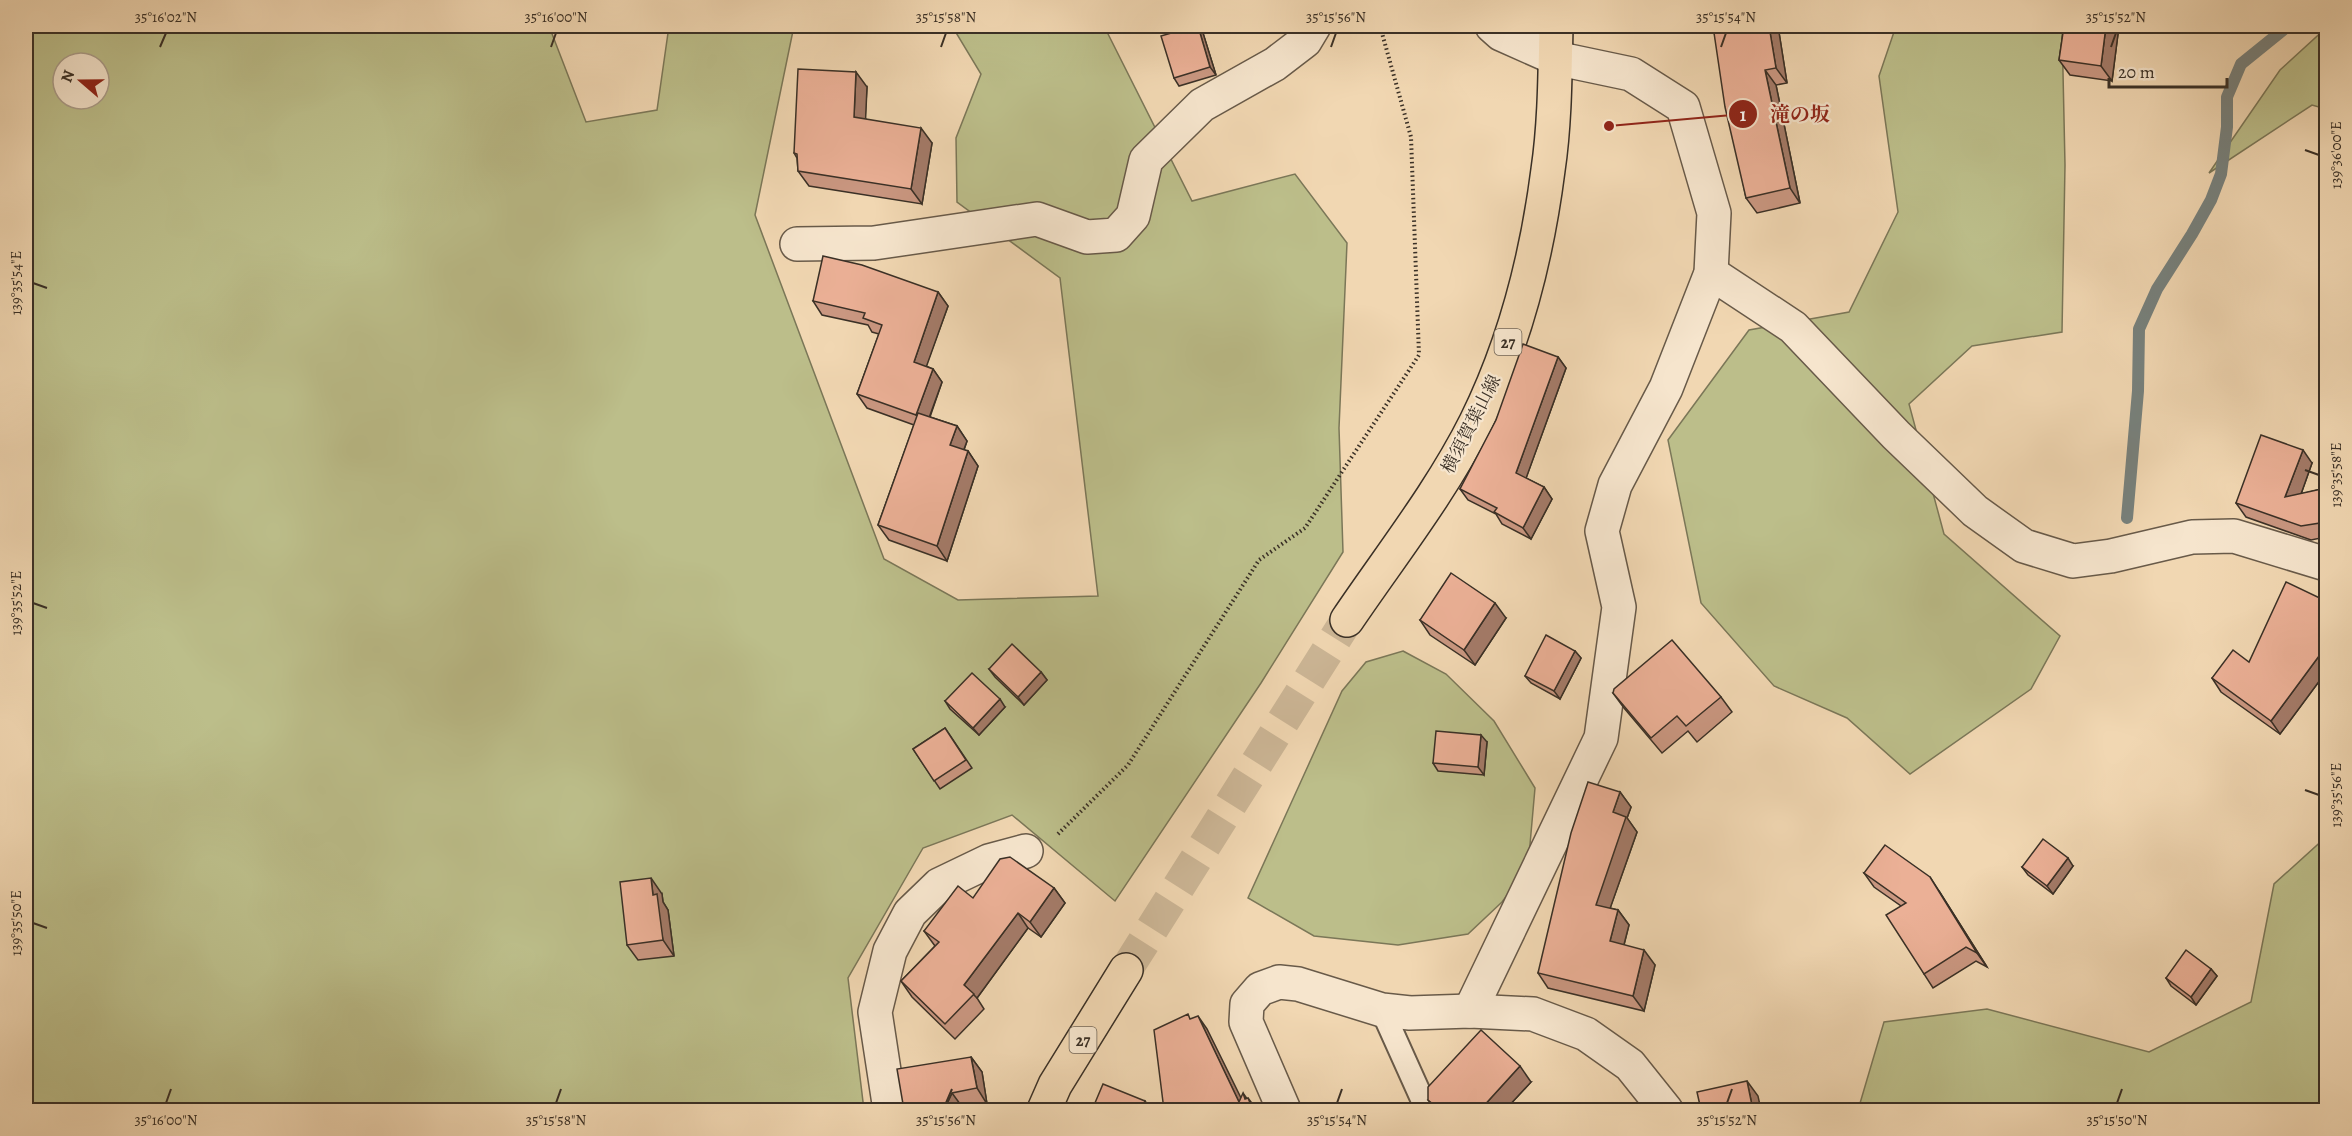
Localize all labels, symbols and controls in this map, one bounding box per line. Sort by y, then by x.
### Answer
text: 35°16'02"N [135,7,197,27]
text: 35°16'00"N [524,7,588,27]
text: 35°15'58"N [916,7,976,27]
text: 35°15'56"N [1306,7,1366,27]
text: 35°15'54"N [1696,7,1756,27]
text: 35°15'52"N [2086,7,2146,27]
north arrow [51,51,111,111]
scale bar [2109,51,2228,89]
text: 20 m [2118,60,2155,84]
text: N [56,67,80,85]
callout: 滝の坂 [1728,95,1842,133]
text: 滝の坂 [1770,101,1830,128]
text: 1 [1740,103,1747,127]
text: 139°36'00"E [2326,121,2346,189]
text: 139°35'54"E [6,251,26,315]
road number: 27 [1494,329,1522,355]
street label: 横須賀葉山線 [1436,370,1506,478]
text: 139°35'58"E [2326,442,2346,508]
text: 139°35'52"E [6,571,26,635]
text: 139°35'56"E [2326,763,2346,827]
text: 139°35'50"E [6,890,26,956]
road number: 27 [1070,1027,1096,1053]
text: 35°16'00"N [134,1110,198,1130]
text: 35°15'58"N [526,1110,586,1130]
text: 35°15'56"N [916,1110,976,1130]
text: 35°15'54"N [1307,1110,1367,1130]
text: 35°15'52"N [1697,1110,1757,1130]
text: 35°15'50"N [2086,1110,2148,1130]

